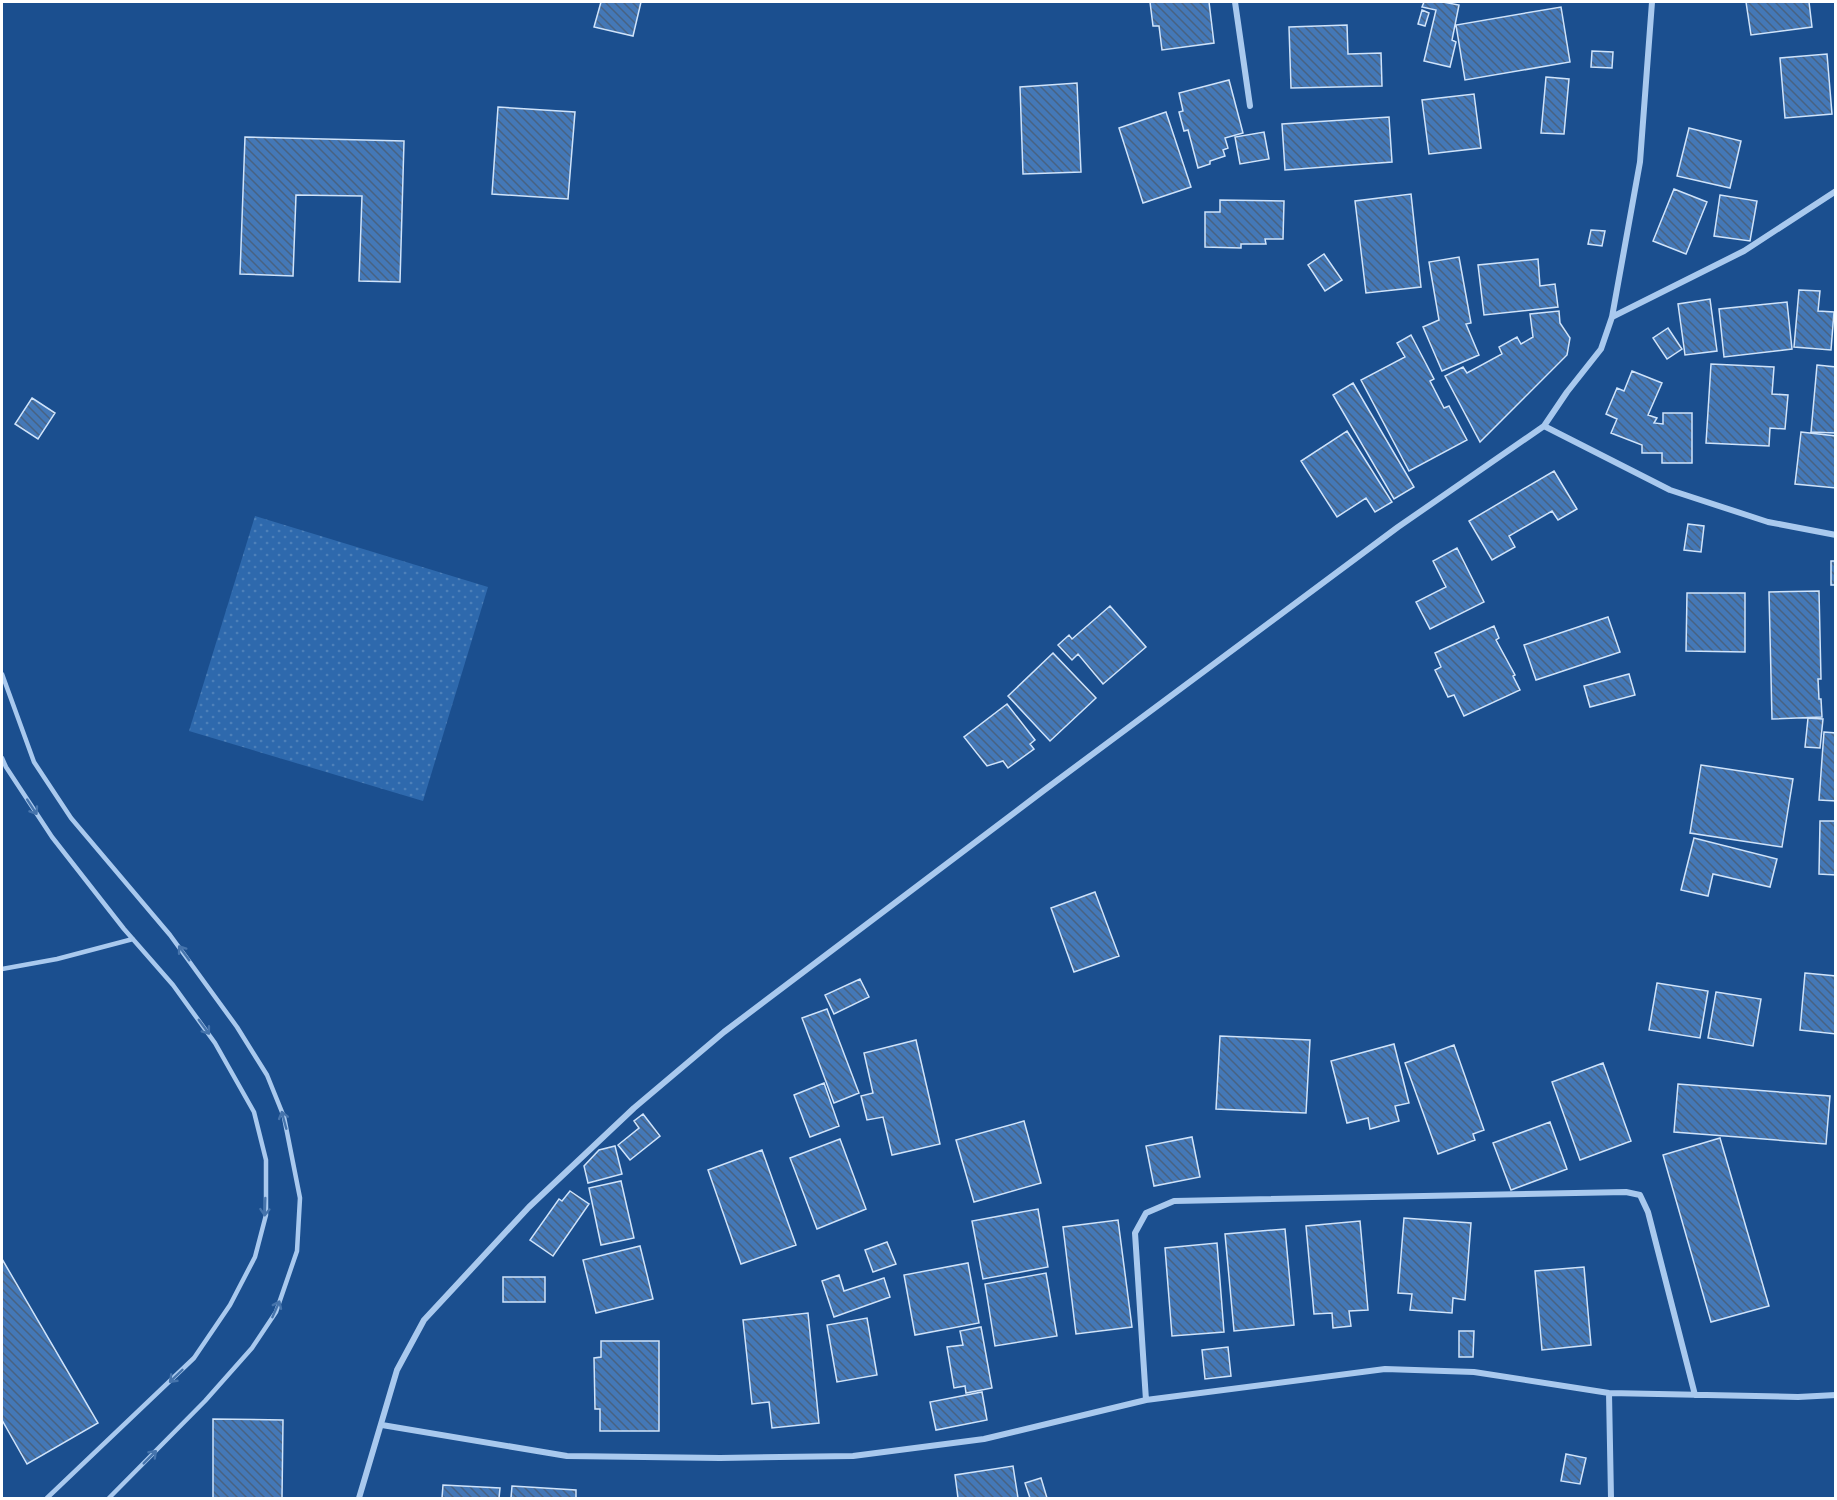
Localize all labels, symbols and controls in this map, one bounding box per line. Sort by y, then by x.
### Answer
one-way arrow [26,799,38,815]
one-way arrow [178,946,190,962]
one-way arrow [197,1019,210,1035]
one-way arrow [277,1110,289,1129]
one-way arrow [260,1196,271,1216]
one-way arrow [271,1301,282,1319]
one-way arrow [169,1368,184,1382]
one-way arrow [143,1449,158,1464]

